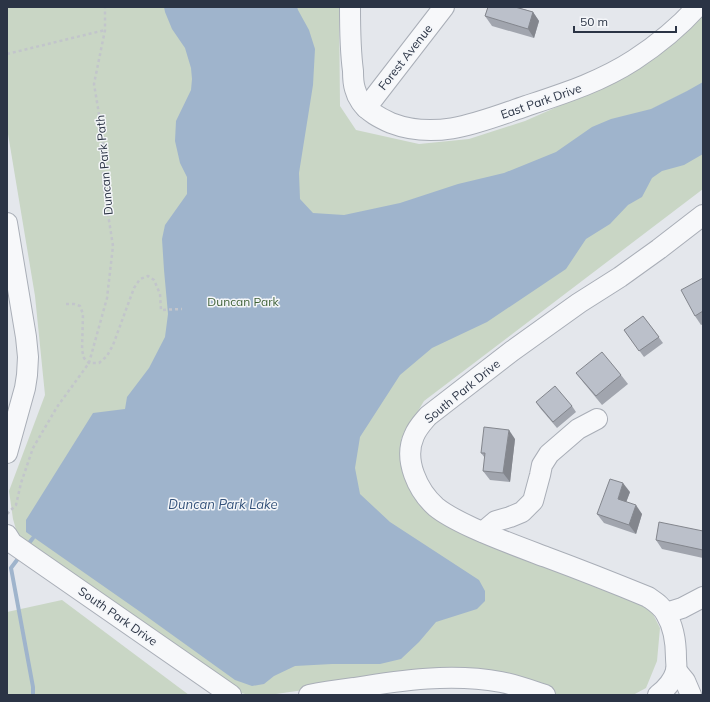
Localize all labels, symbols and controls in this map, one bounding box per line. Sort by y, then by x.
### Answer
scale bar [574,8,676,34]
text: 50 m [580,14,608,29]
street label: Forest Avenue [375,21,435,93]
street label: East Park Drive [498,80,584,122]
street label: Duncan Park Path [92,114,116,216]
park label: Duncan Park [207,294,280,309]
street label: South Park Drive [421,356,503,426]
water label: Duncan Park Lake [168,496,278,512]
street label: South Park Drive [76,583,160,649]

